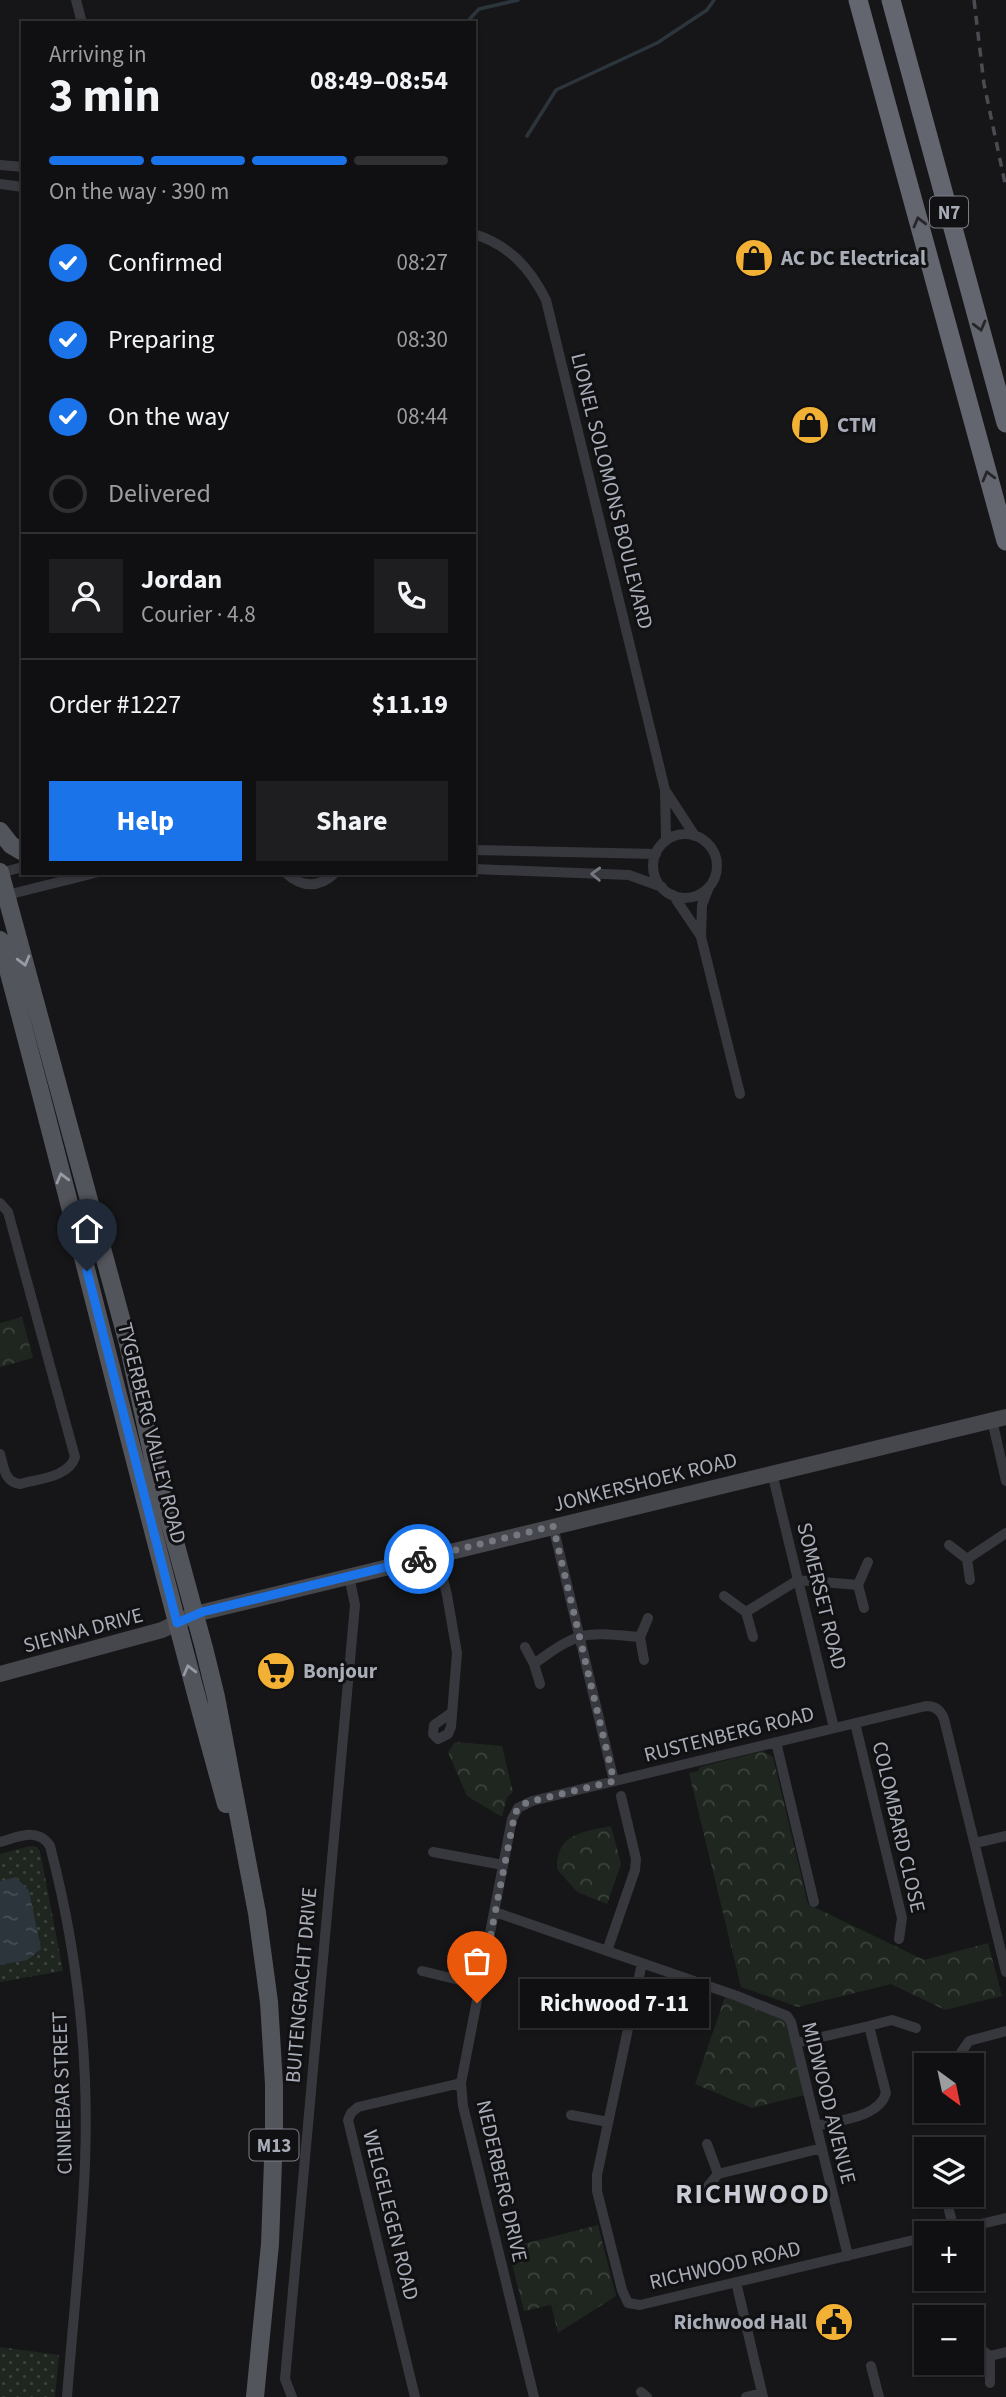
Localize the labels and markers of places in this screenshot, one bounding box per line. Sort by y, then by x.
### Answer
shop icon: AC DC Electrical [733,237,775,279]
place label: AC DC Electrical [780,243,926,273]
shop icon: CTM [789,404,831,446]
place label: CTM [837,410,877,440]
pin [57,1199,117,1271]
supermarket icon: Bonjour [255,1650,297,1692]
place label: Bonjour [303,1656,378,1686]
pin [447,1931,507,2003]
callout: Richwood 7-11 [519,1979,708,2028]
public building icon: Richwood Hall [813,2301,855,2343]
place label: Richwood Hall [674,2307,807,2337]

